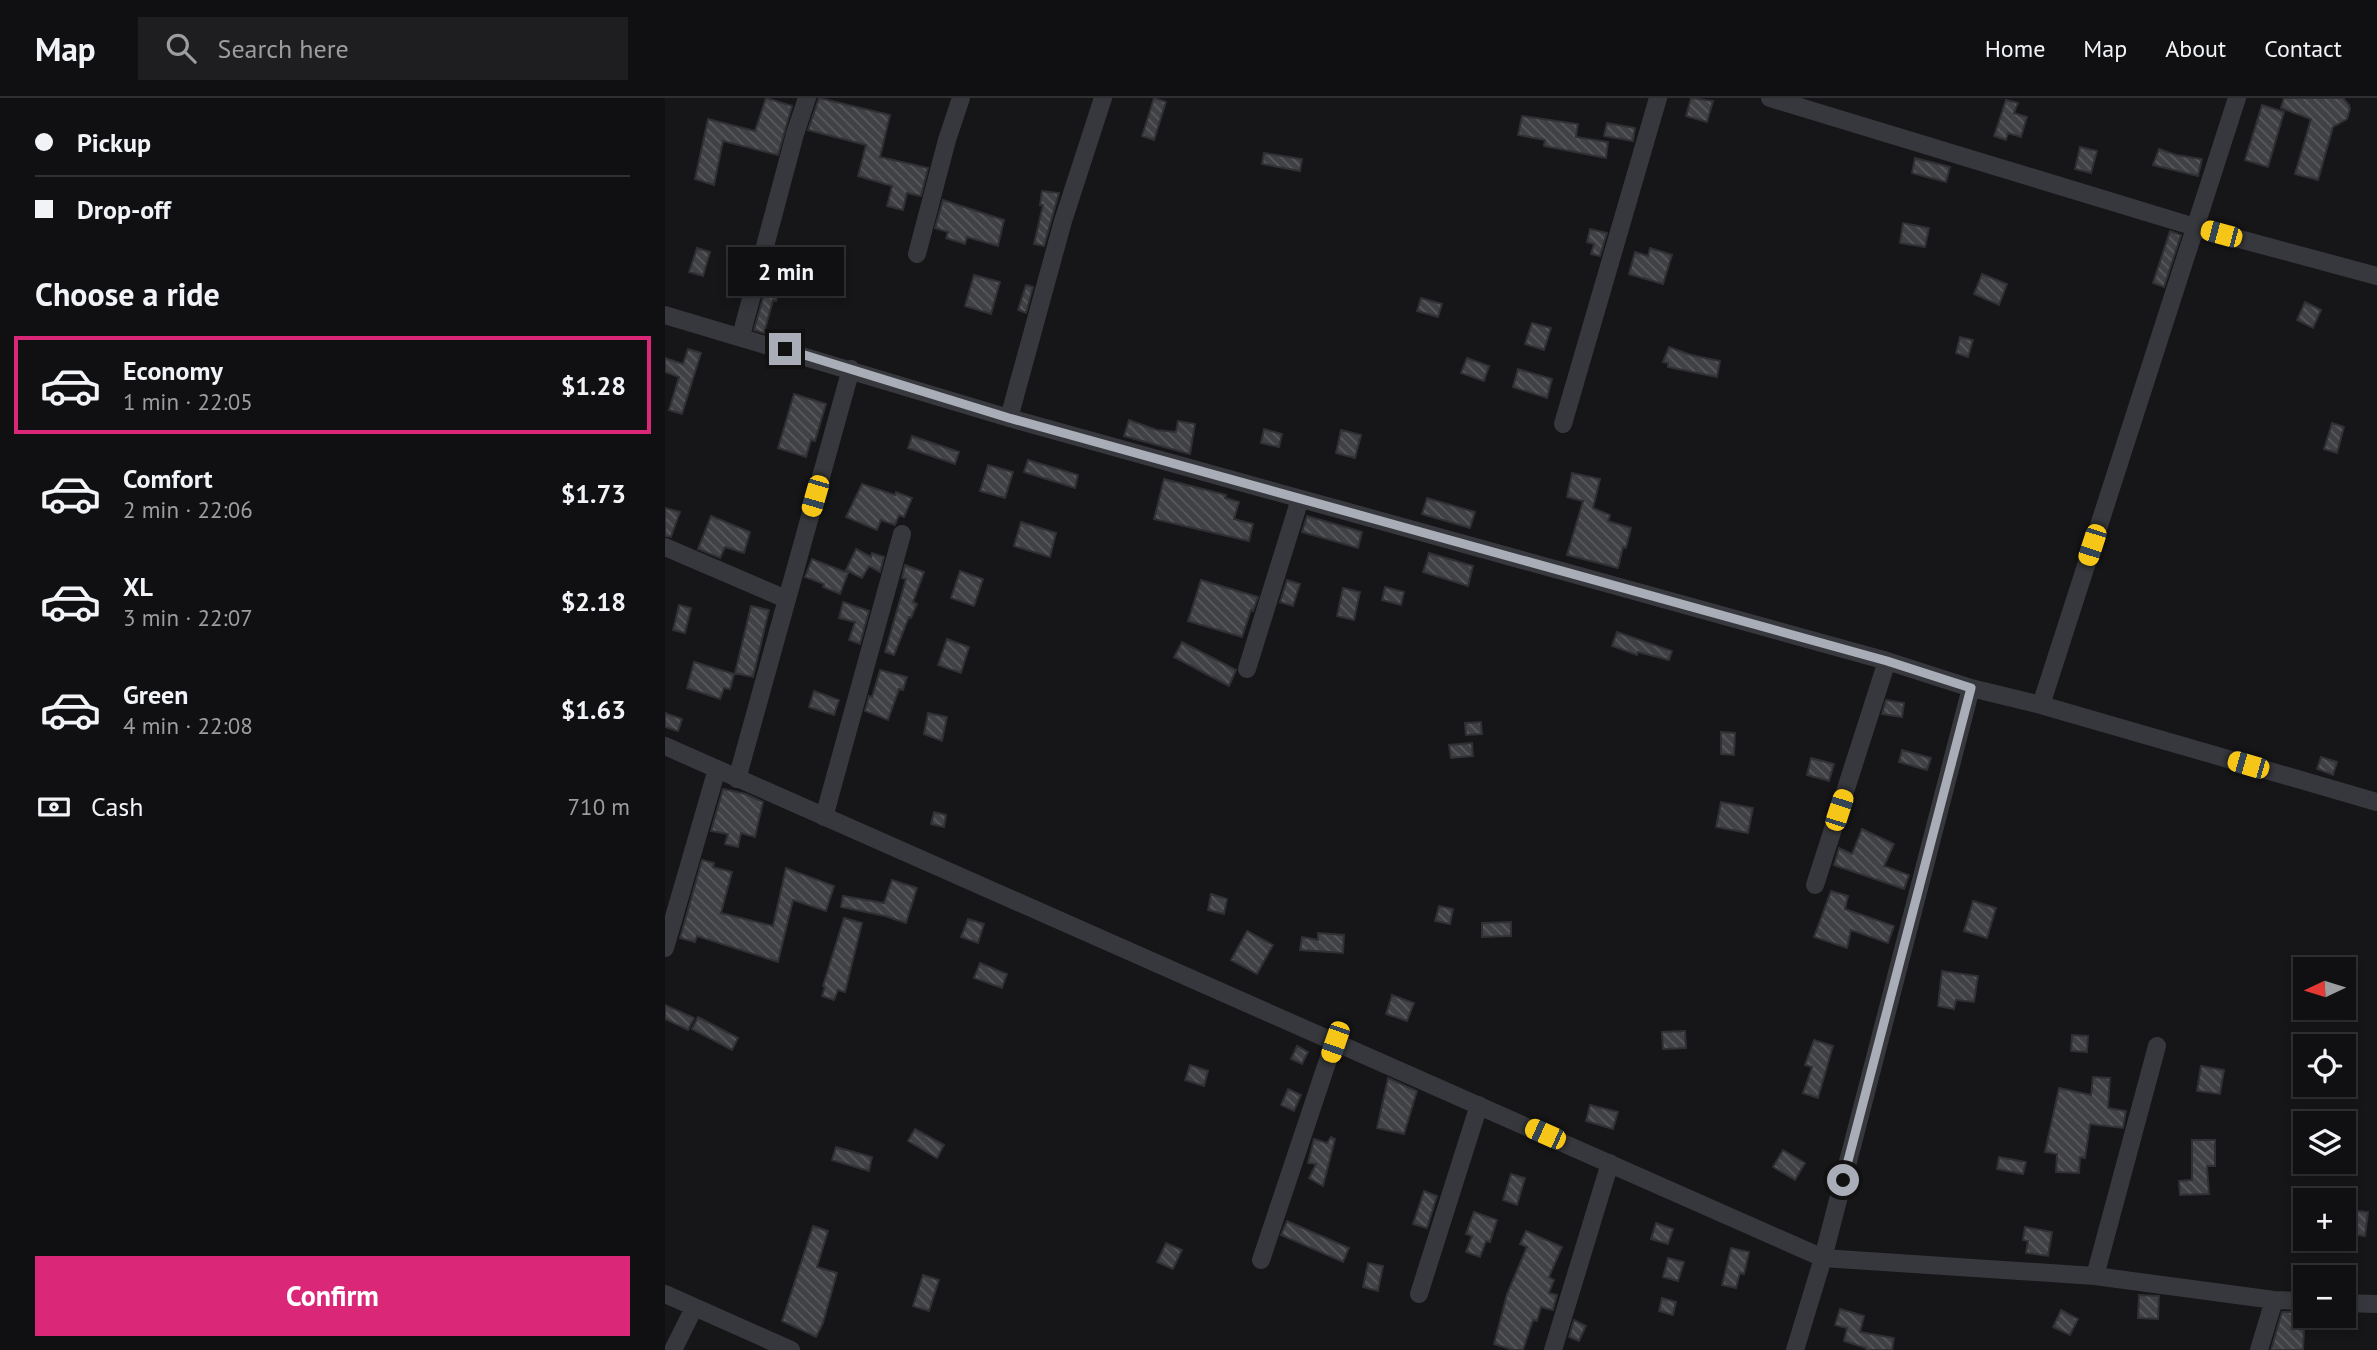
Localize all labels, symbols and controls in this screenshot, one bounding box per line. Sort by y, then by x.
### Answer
search box [138,17,628,80]
text: Map [35,27,96,70]
icon: search [162,29,200,67]
text: Search here [218,32,349,65]
text: Home [1985,33,2045,64]
text: Map [2083,33,2127,64]
text: About [2165,33,2226,64]
text: Contact [2264,33,2342,64]
text: Pickup [77,126,151,159]
text: Drop-off [77,193,171,226]
car [2198,218,2245,250]
callout: 2 min [727,247,843,296]
text: 2 min [758,257,814,286]
text: Choose a ride [35,273,220,315]
route end [769,333,801,365]
icon: car [39,354,102,417]
text: Economy [123,354,223,387]
text: $1.28 [561,369,626,402]
text: 1 min · 22:05 [123,387,253,416]
icon: car [39,462,102,525]
text: Comfort [123,462,213,495]
car [800,473,831,519]
text: $1.73 [561,477,626,510]
text: 2 min · 22:06 [123,495,253,524]
car [2076,522,2109,568]
icon: car [39,570,102,633]
text: XL [123,570,153,603]
text: $2.18 [561,585,626,618]
text: 3 min · 22:07 [123,603,253,632]
icon: car [39,678,102,741]
text: Green [123,678,188,711]
text: $1.63 [561,693,626,726]
text: 4 min · 22:08 [123,711,253,740]
car [2225,749,2272,781]
car [1823,787,1856,833]
icon: cash [35,788,73,826]
text: Cash [91,790,143,823]
text: 710 m [568,792,630,821]
north arrow [2293,957,2355,1020]
map controls [2293,957,2356,1328]
car [1319,1019,1352,1065]
button: locate [2293,1034,2356,1097]
button: layers [2293,1111,2356,1174]
car [1522,1116,1569,1152]
route start [1827,1164,1859,1196]
button: + [2293,1188,2356,1251]
button: Confirm [35,1256,630,1336]
button: − [2293,1265,2356,1328]

